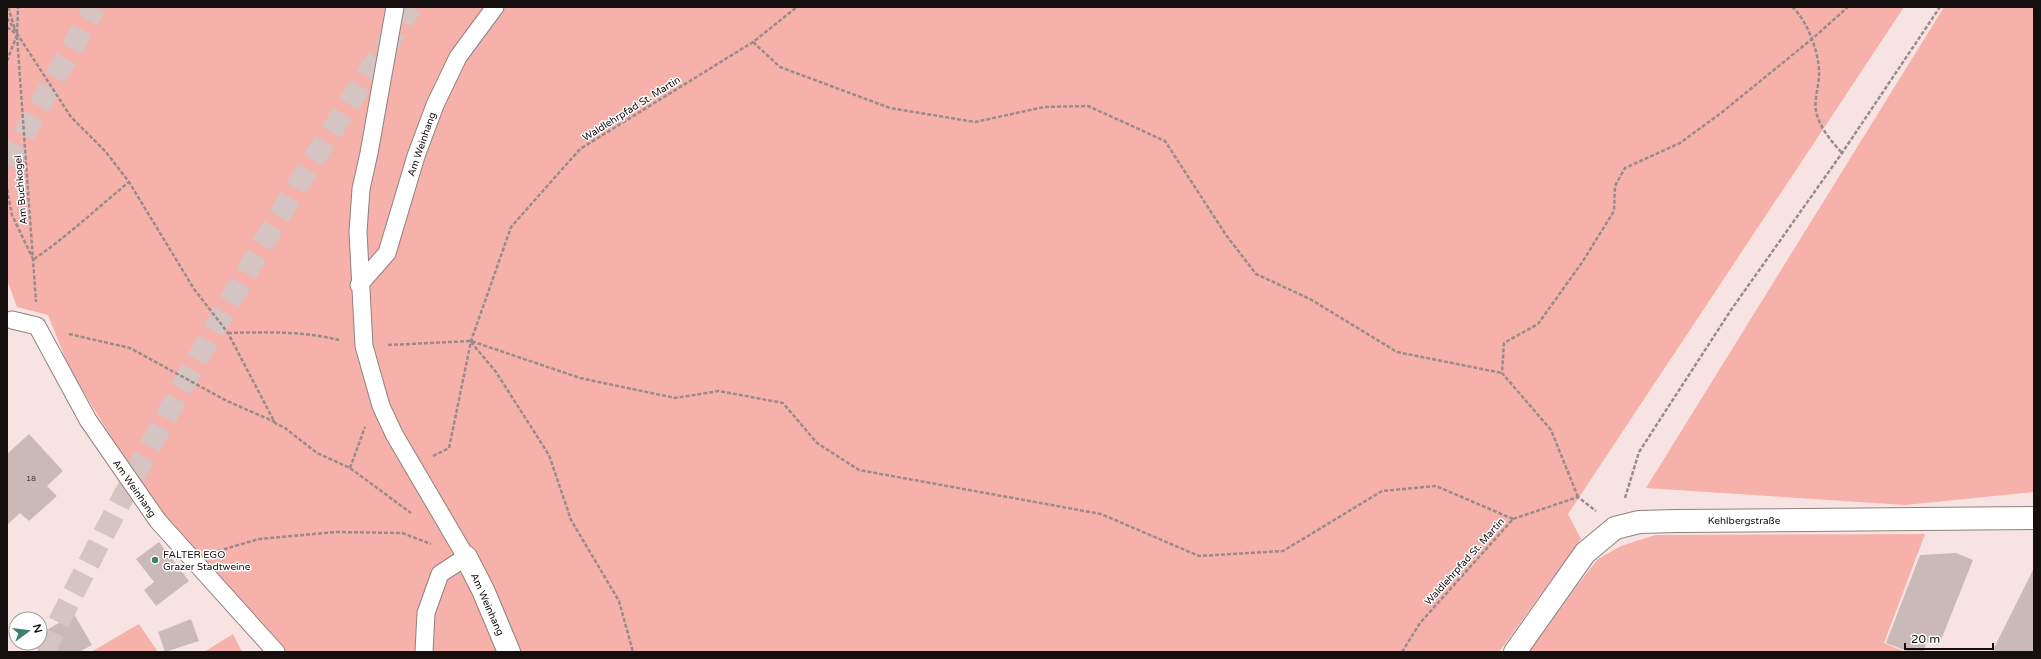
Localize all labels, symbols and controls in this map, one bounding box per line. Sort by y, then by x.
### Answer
street label: Waldlehrpfad St. Martin [580,74,683,144]
street label: Am Weinhang [405,111,439,178]
street label: Am Buchkogel [12,155,30,225]
street label: Am Weinhang [110,458,158,520]
house number: 18 [26,474,36,483]
street label: Kehlbergstraße [1708,515,1781,527]
street label: Waldlehrpfad St. Martin [1422,516,1507,608]
place label: FALTER EGO Grazer Stadtweine [163,549,251,573]
marker: FALTER EGO Grazer Stadtweine [150,555,160,565]
street label: Am Weinhang [468,571,506,638]
north arrow [8,611,48,651]
text: N [30,623,45,634]
scale bar [1905,625,1993,651]
text: 20 m [1911,632,1940,646]

